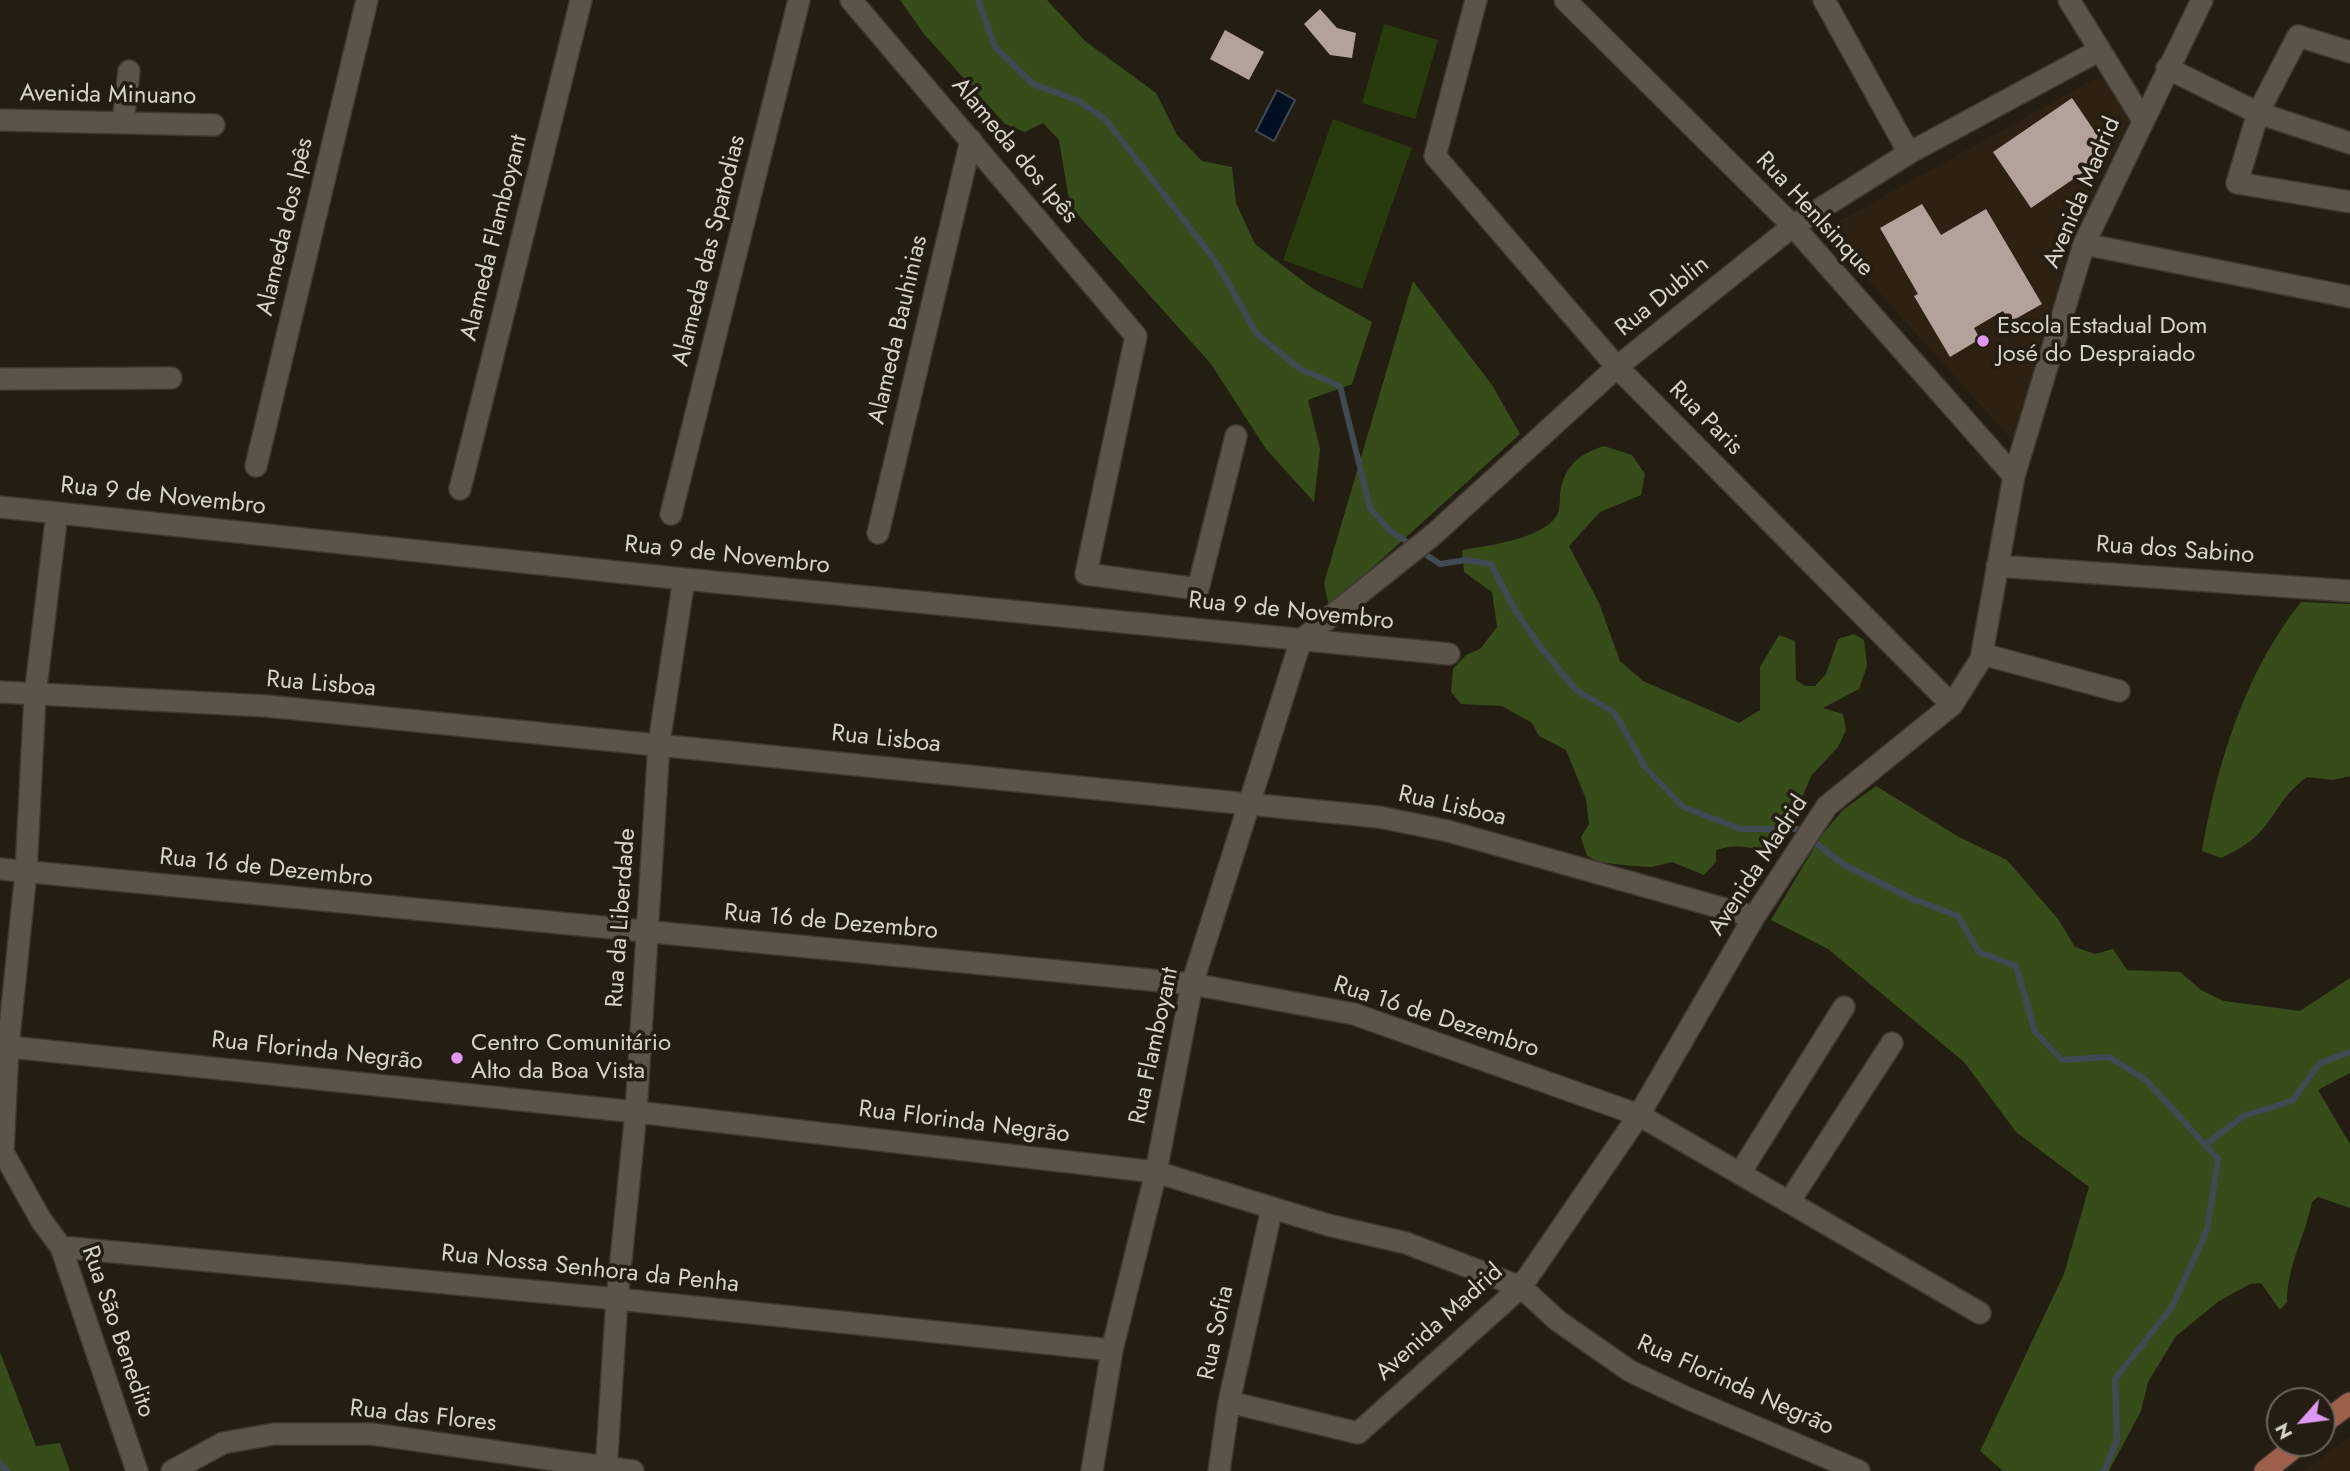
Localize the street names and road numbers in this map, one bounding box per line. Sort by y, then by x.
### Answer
street label: Alameda dos Ipês [945,72,1083,230]
street label: Avenida Minuano [19,80,197,112]
street label: Avenida Madrid [2038,113,2128,273]
street label: Alameda Flamboyant [455,132,535,344]
street label: Alameda das Spatodias [667,133,753,369]
street label: Alameda dos Ipês [252,135,320,319]
street label: Rua Henlsinque [1749,147,1879,283]
street label: Alameda Bauhinias [863,233,935,427]
street label: Rua Dublin [1611,251,1715,343]
street label: Rua Paris [1662,376,1748,462]
street label: Rua 9 de Novembro [59,472,267,522]
street label: Rua 9 de Novembro [623,531,831,581]
street label: Rua dos Sabino [2095,531,2255,571]
street label: Rua 9 de Novembro [1187,587,1395,637]
street label: Rua Lisboa [265,666,377,704]
street label: Rua Lisboa [830,720,942,760]
street label: Rua Lisboa [1395,781,1509,833]
street label: Avenida Madrid [1703,791,1815,941]
street label: Rua da Liberdade [601,827,643,1009]
street label: Rua 16 de Dezembro [158,843,374,895]
street label: Rua 16 de Dezembro [723,899,939,947]
street label: Rua Flamboyant [1124,965,1186,1127]
street label: Rua 16 de Dezembro [1330,971,1542,1065]
street label: Rua Florinda Negrão [210,1027,424,1077]
street label: Rua Florinda Negrão [857,1096,1071,1150]
street label: Rua Nossa Senhora da Penha [440,1240,740,1300]
street label: Rua São Benedito [74,1243,160,1421]
street label: Avenida Madrid [1370,1258,1510,1388]
street label: Rua Sofia [1193,1283,1241,1383]
street label: Rua Florinda Negrão [1632,1330,1838,1442]
street label: Rua das Flores [348,1395,498,1439]

